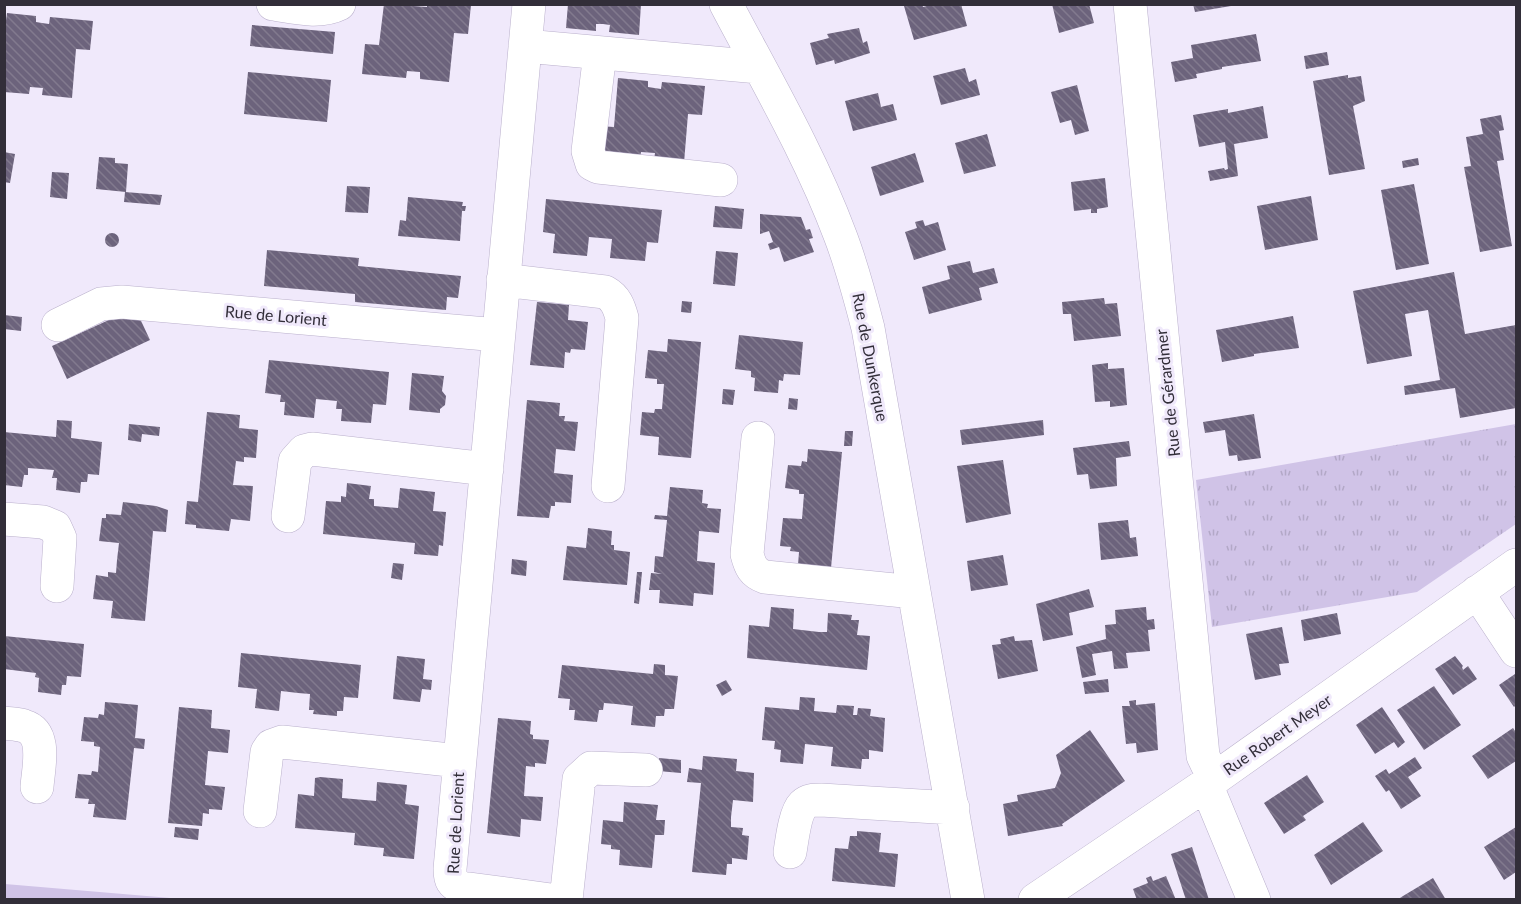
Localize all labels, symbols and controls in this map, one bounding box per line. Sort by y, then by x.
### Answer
street label: Rue de Dunkerque [849,291,893,423]
street label: Rue de Lorient [224,301,328,329]
street label: Rue de Gérardmer [1151,328,1183,458]
street label: Rue Robert Meyer [1219,689,1335,778]
street label: Rue de Lorient [443,771,467,874]

